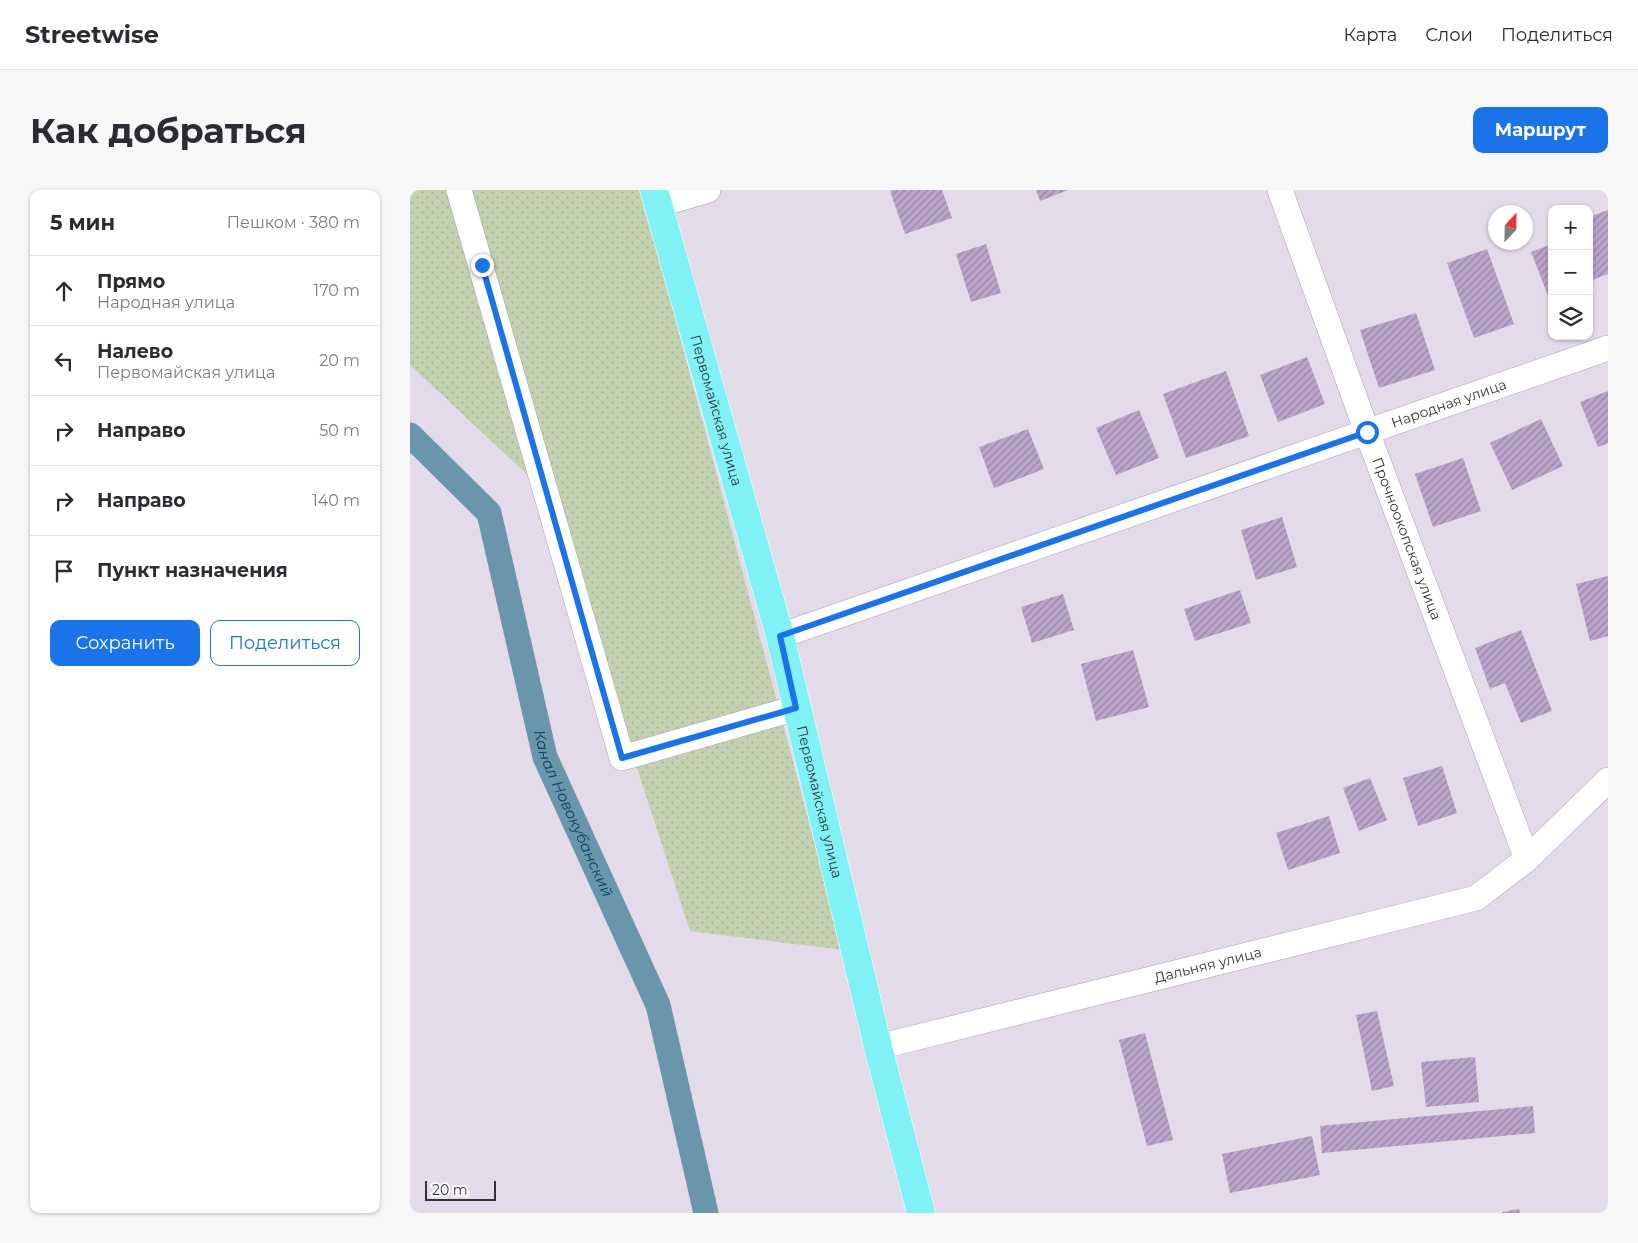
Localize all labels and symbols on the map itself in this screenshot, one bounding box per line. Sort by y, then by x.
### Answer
north arrow [1488,205,1533,250]
route end [471,254,494,277]
street label: Первомайская улица [686,333,746,488]
street label: Народная улица [1389,375,1509,432]
route start [1356,421,1379,444]
street label: Прочноокопская улица [1368,455,1446,622]
street label: Первомайская улица [793,724,846,880]
water label: Канал Новокубанский [530,728,617,900]
street label: Дальняя улица [1152,943,1263,987]
scale bar [425,1178,496,1201]

